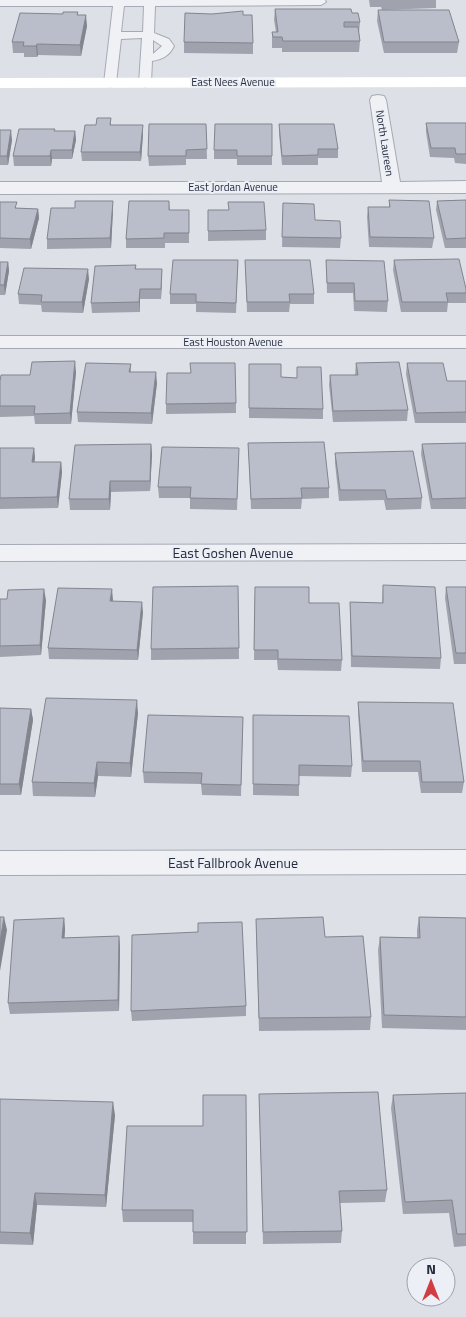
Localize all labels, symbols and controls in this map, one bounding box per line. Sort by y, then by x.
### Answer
street label: East Nees Avenue [191,74,275,90]
street label: North Laureen [372,109,398,177]
street label: East Jordan Avenue [188,179,278,195]
street label: East Houston Avenue [183,334,283,350]
street label: East Goshen Avenue [173,542,293,563]
street label: East Fallbrook Avenue [168,852,298,873]
north arrow [406,1257,456,1307]
text: N [426,1258,436,1279]

